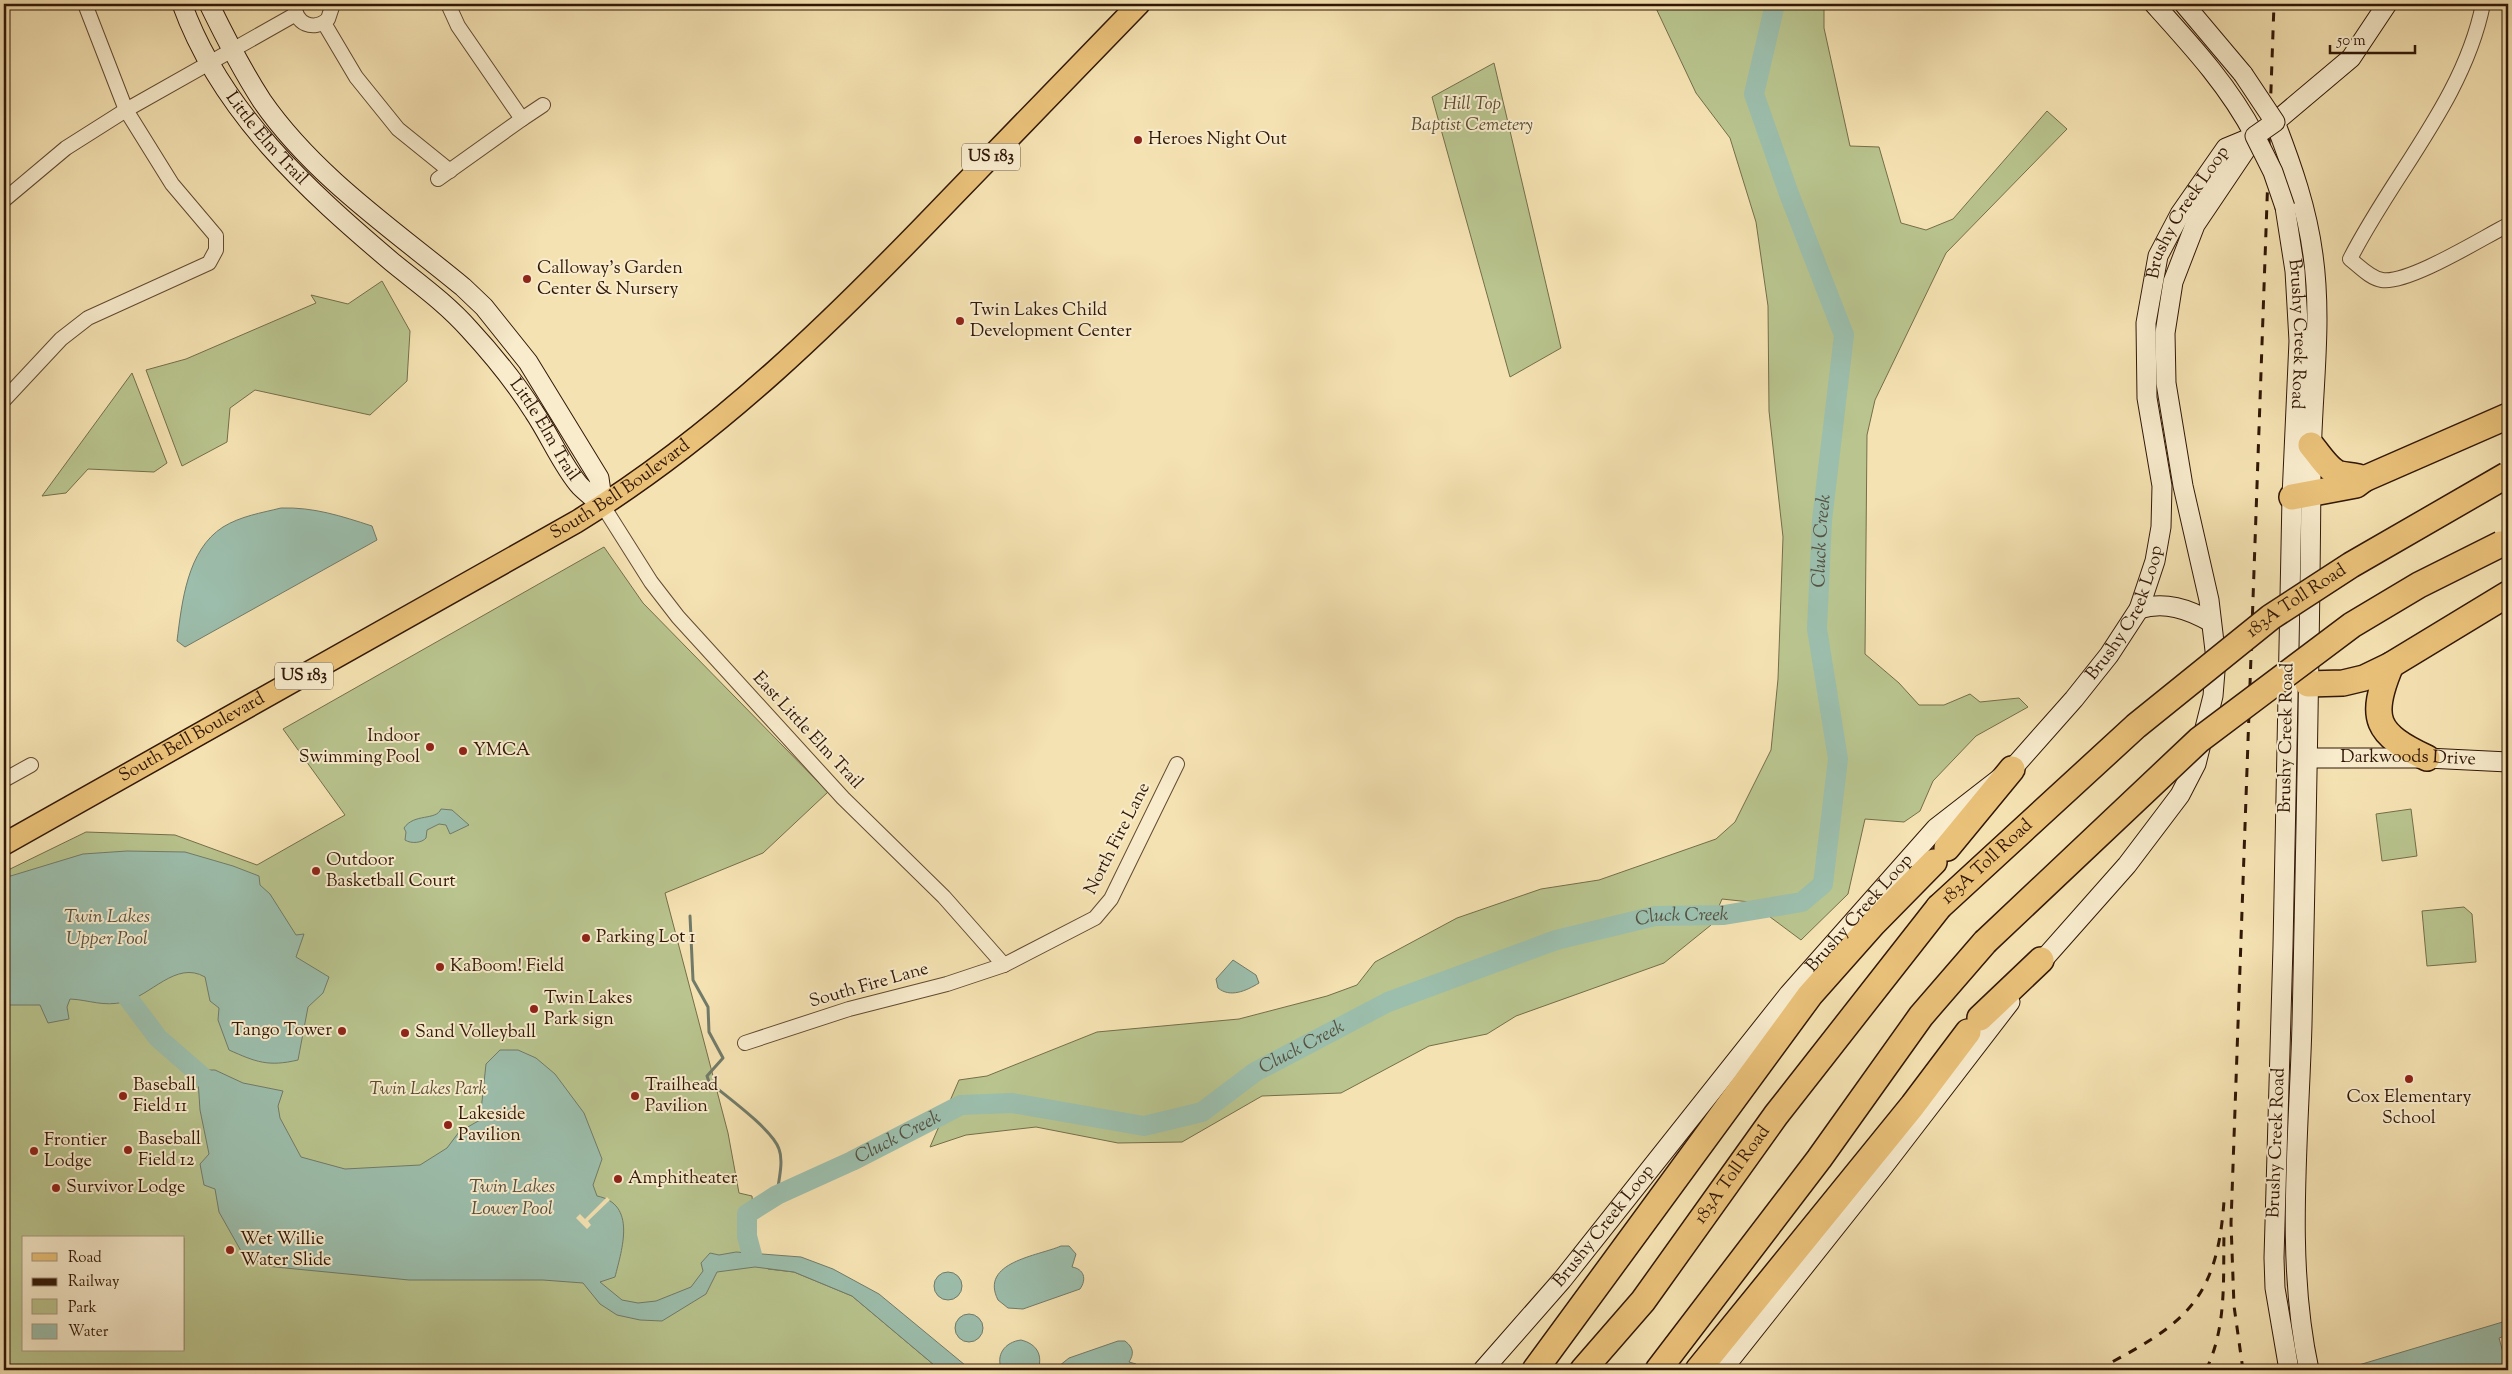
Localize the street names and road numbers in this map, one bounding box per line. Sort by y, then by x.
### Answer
street label: Little Elm Trail [218,87,313,192]
street label: Brushy Creek Loop [2141,141,2236,281]
road number: US 183 [962,144,1020,170]
street label: Brushy Creek Road [2280,257,2312,410]
street label: Little Elm Trail [502,373,585,487]
street label: South Bell Boulevard [546,434,696,547]
street label: Brushy Creek Loop [2080,544,2170,686]
street label: 183A Toll Road [2241,558,2352,645]
road number: US 183 [275,662,333,689]
street label: Brushy Creek Road [2273,663,2301,813]
street label: East Little Elm Trail [746,666,868,796]
street label: South Bell Boulevard [114,686,270,790]
street label: Darkwoods Drive [2340,745,2476,773]
street label: North Fire Lane [1079,778,1157,900]
street label: 183A Toll Road [1936,813,2039,911]
street label: Brushy Creek Loop [1800,849,1920,979]
street label: South Fire Lane [806,957,932,1015]
street label: Brushy Creek Road [2261,1067,2293,1219]
street label: 183A Toll Road [1689,1120,1777,1230]
street label: Brushy Creek Loop [1548,1160,1661,1294]

